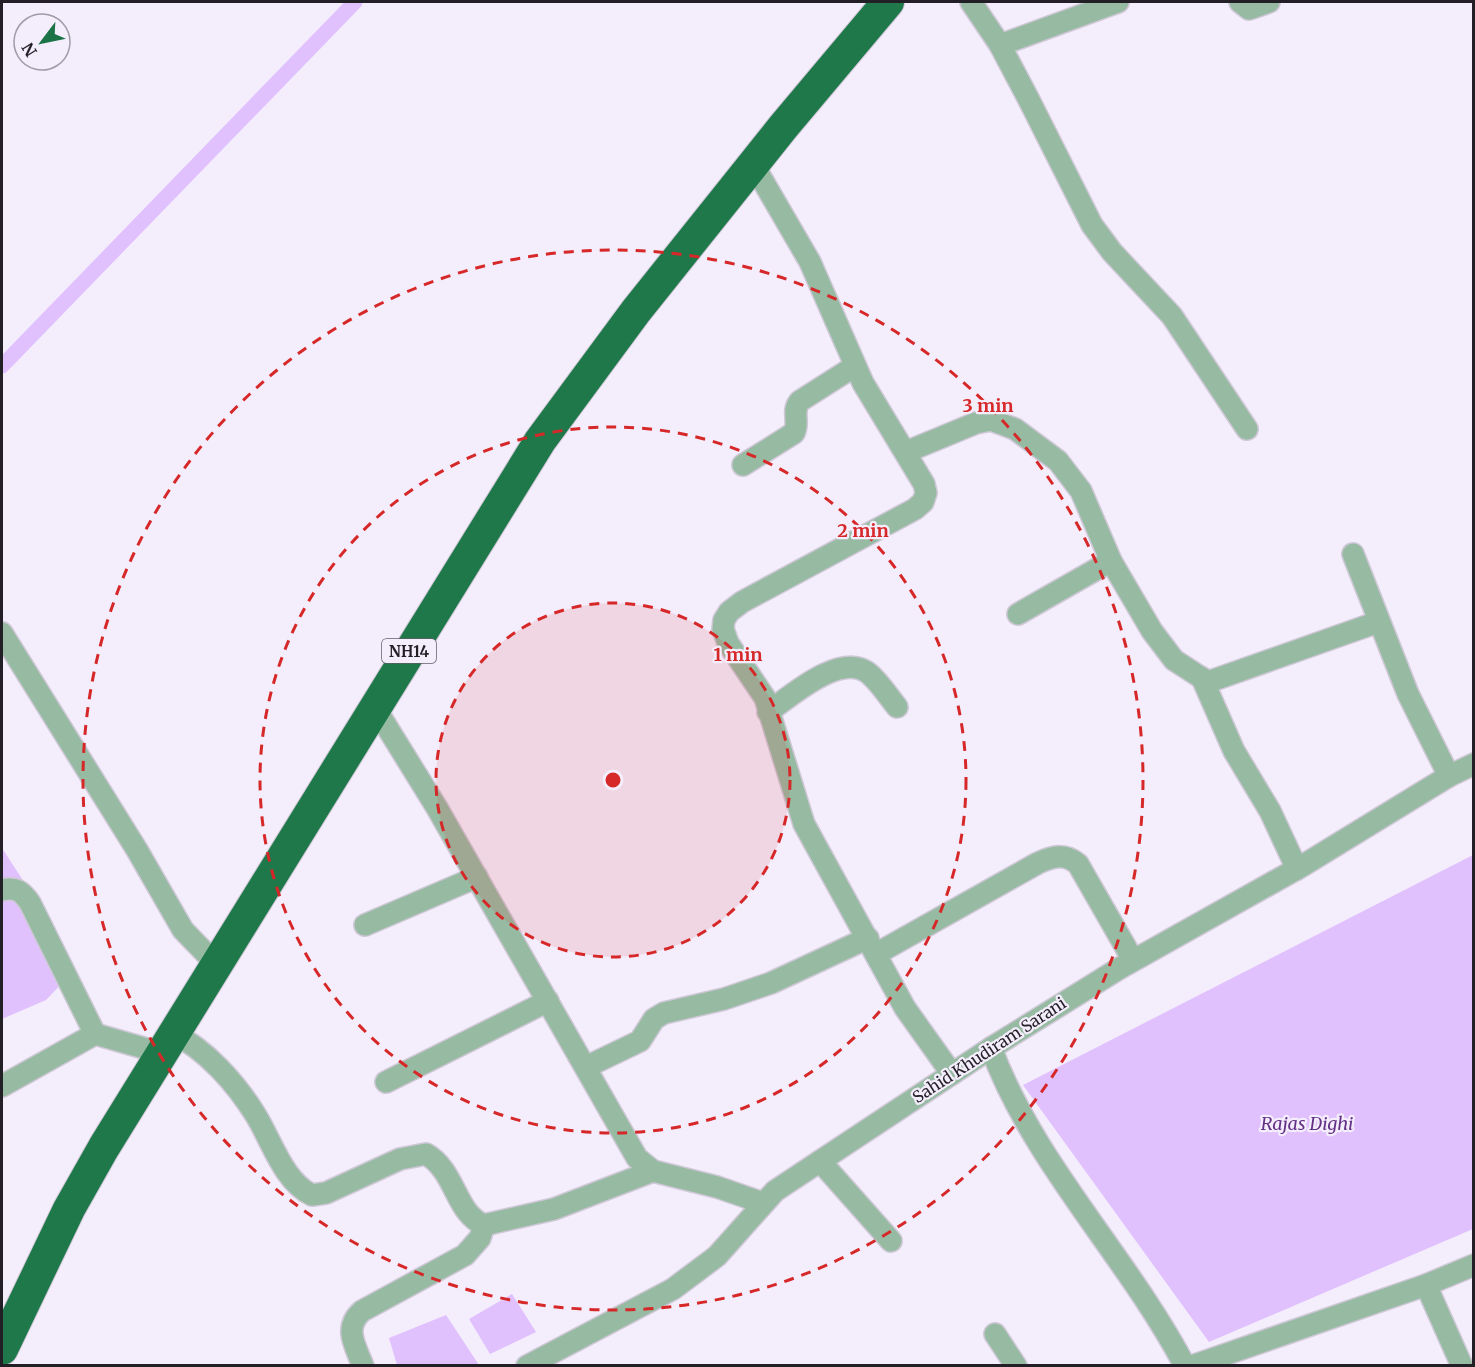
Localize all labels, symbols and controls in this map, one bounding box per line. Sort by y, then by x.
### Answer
north arrow [12,12,72,72]
text: N [17,39,41,61]
text: 3 min [963,394,1013,417]
text: 2 min [837,519,889,542]
road number: NH14 [382,639,436,663]
text: 1 min [713,643,763,666]
centre of rings [603,770,623,790]
street label: Sahid Khudiram Sarani [908,993,1070,1107]
water label: Rajas Dighi [1261,1112,1353,1135]

